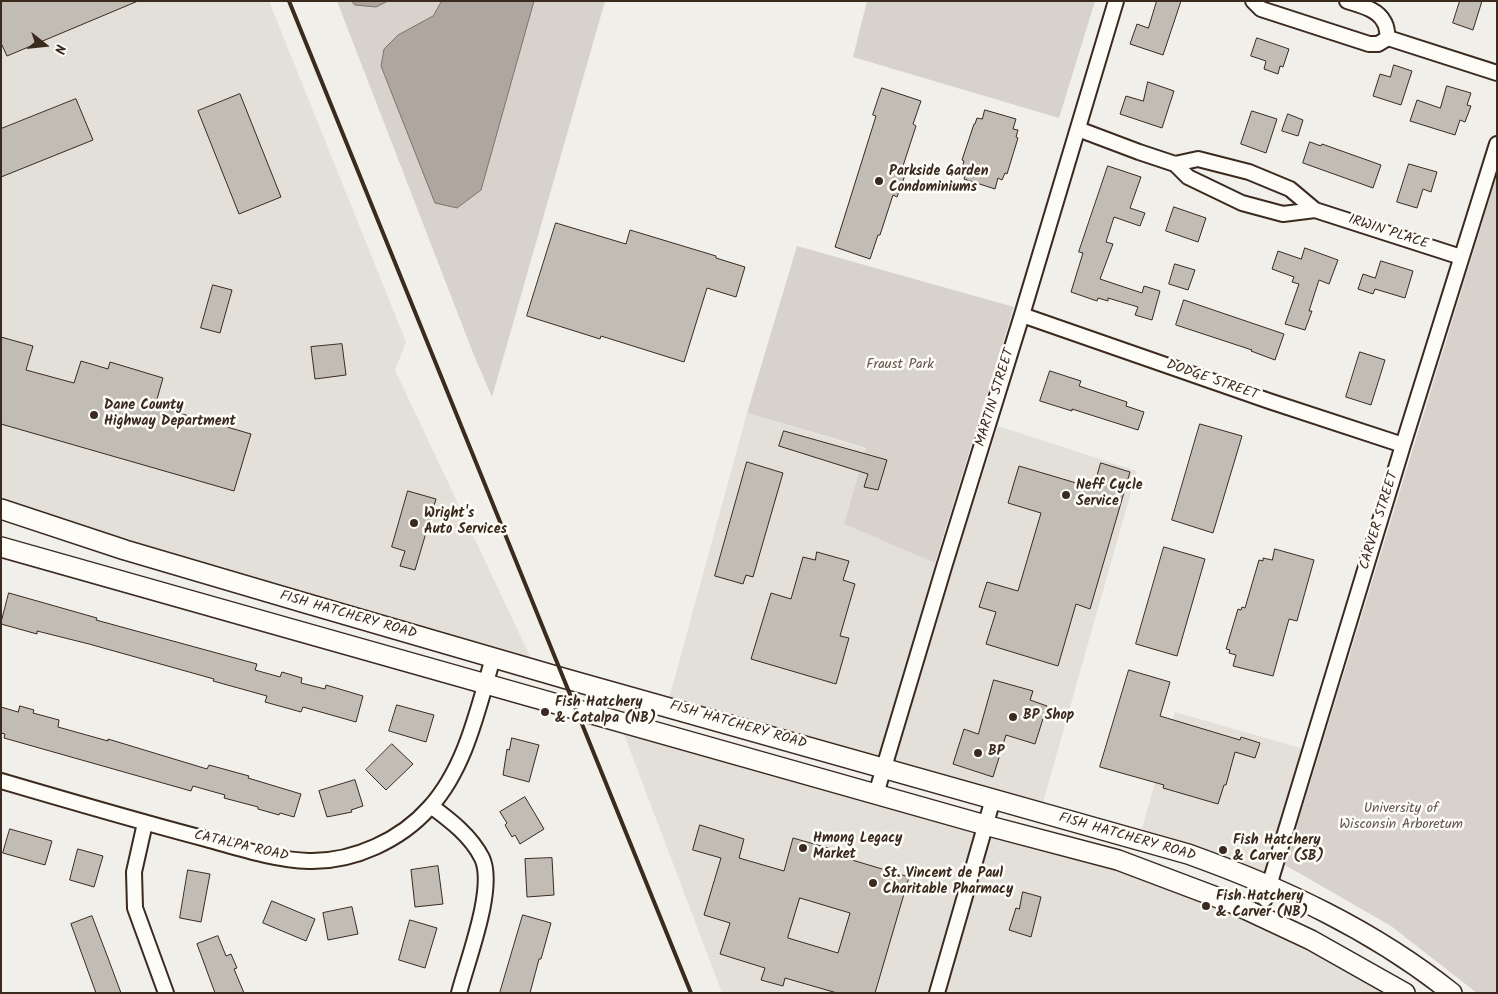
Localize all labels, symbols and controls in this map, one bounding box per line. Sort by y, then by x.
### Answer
north arrow [20,20,70,70]
text: N [48,42,71,56]
place label: Parkside Garden Condominiums [889,165,988,198]
marker: Parkside Garden Condominiums [873,175,885,187]
street label: IRWIN PLACE [1346,212,1430,254]
street label: MARTIN STREET [973,347,1019,449]
street label: DODGE STREET [1164,357,1260,405]
park label: Fraust Park [866,358,934,374]
place label: Dane County Highway Department [104,399,236,432]
marker: Dane County Highway Department [88,409,100,421]
street label: CARVER STREET [1357,470,1403,572]
place label: Neff Cycle Service [1076,479,1143,512]
marker: Neff Cycle Service [1060,489,1072,501]
place label: Wright's Auto Services [424,507,507,540]
marker: Wright's Auto Services [408,517,420,529]
street label: FISH HATCHERY ROAD [278,588,418,644]
place label: Fish Hatchery & Catalpa (NB) [555,696,656,729]
street label: FISH HATCHERY ROAD [668,698,808,754]
marker: Fish Hatchery & Catalpa (NB) [539,706,551,718]
place label: BP Shop [1023,709,1074,725]
marker: BP Shop [1007,711,1019,723]
place label: BP [988,745,1004,761]
marker: BP [972,747,984,759]
park label: University of Wisconsin Arboretum [1339,802,1463,834]
street label: FISH HATCHERY ROAD [1057,810,1197,866]
street label: CATALPA ROAD [192,828,290,866]
place label: Hmong Legacy Market [813,832,902,864]
place label: Fish Hatchery & Carver (SB) [1233,834,1324,866]
marker: Hmong Legacy Market [797,842,809,854]
marker: Fish Hatchery & Carver (SB) [1217,844,1229,856]
place label: St. Vincent de Paul Charitable Pharmacy [883,867,1013,900]
marker: St. Vincent de Paul Charitable Pharmacy [867,877,879,889]
place label: Fish Hatchery & Carver (NB) [1216,890,1308,922]
marker: Fish Hatchery & Carver (NB) [1200,900,1212,912]

